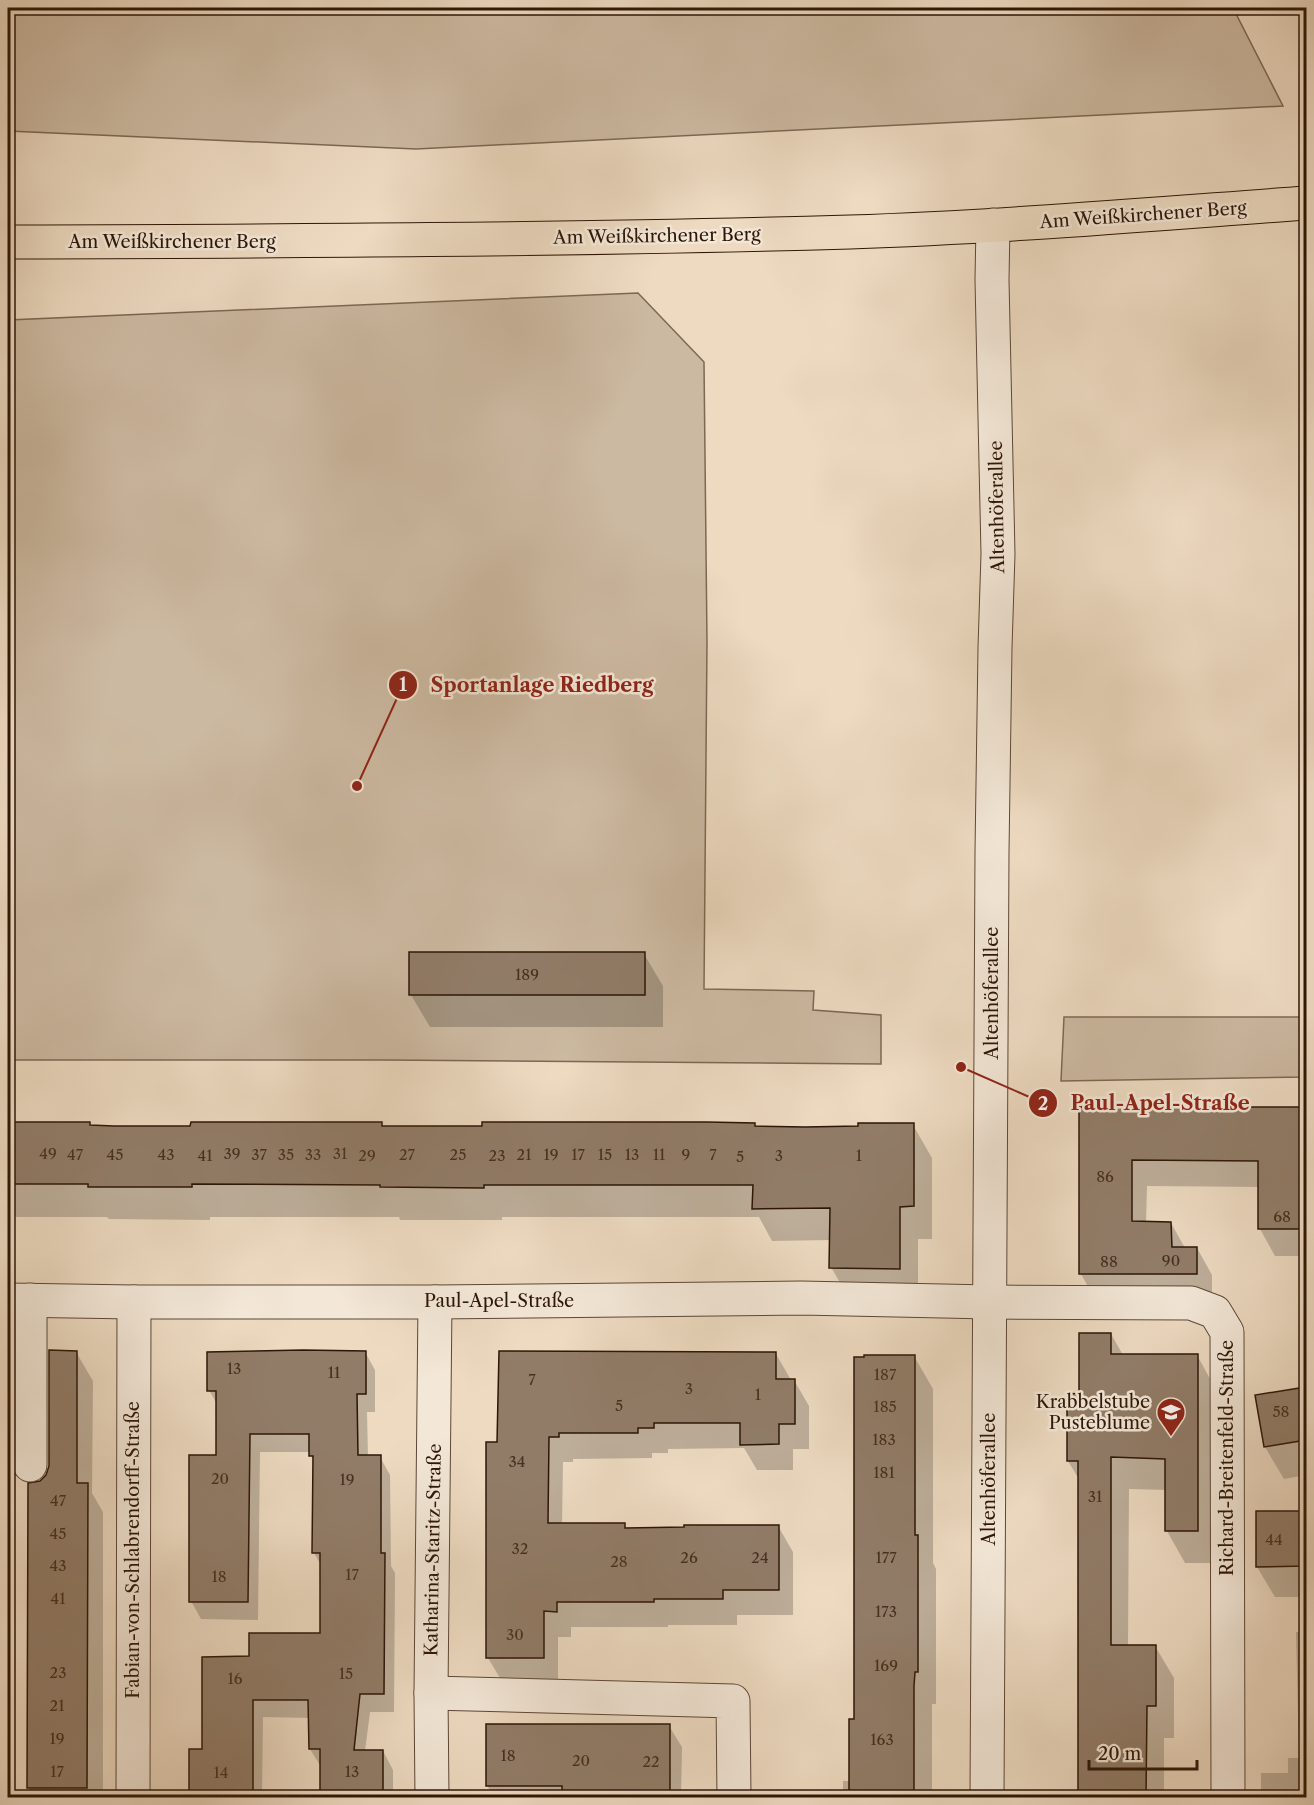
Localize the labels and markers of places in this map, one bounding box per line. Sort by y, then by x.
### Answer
callout: Sportanlage Riedberg [388,666,665,704]
callout: Paul-Apel-Straße [1028,1084,1261,1122]
place label: Krabbelstube Pusteblume [1036,1391,1150,1434]
school or university icon: Krabbelstube Pusteblume [1155,1396,1187,1438]

